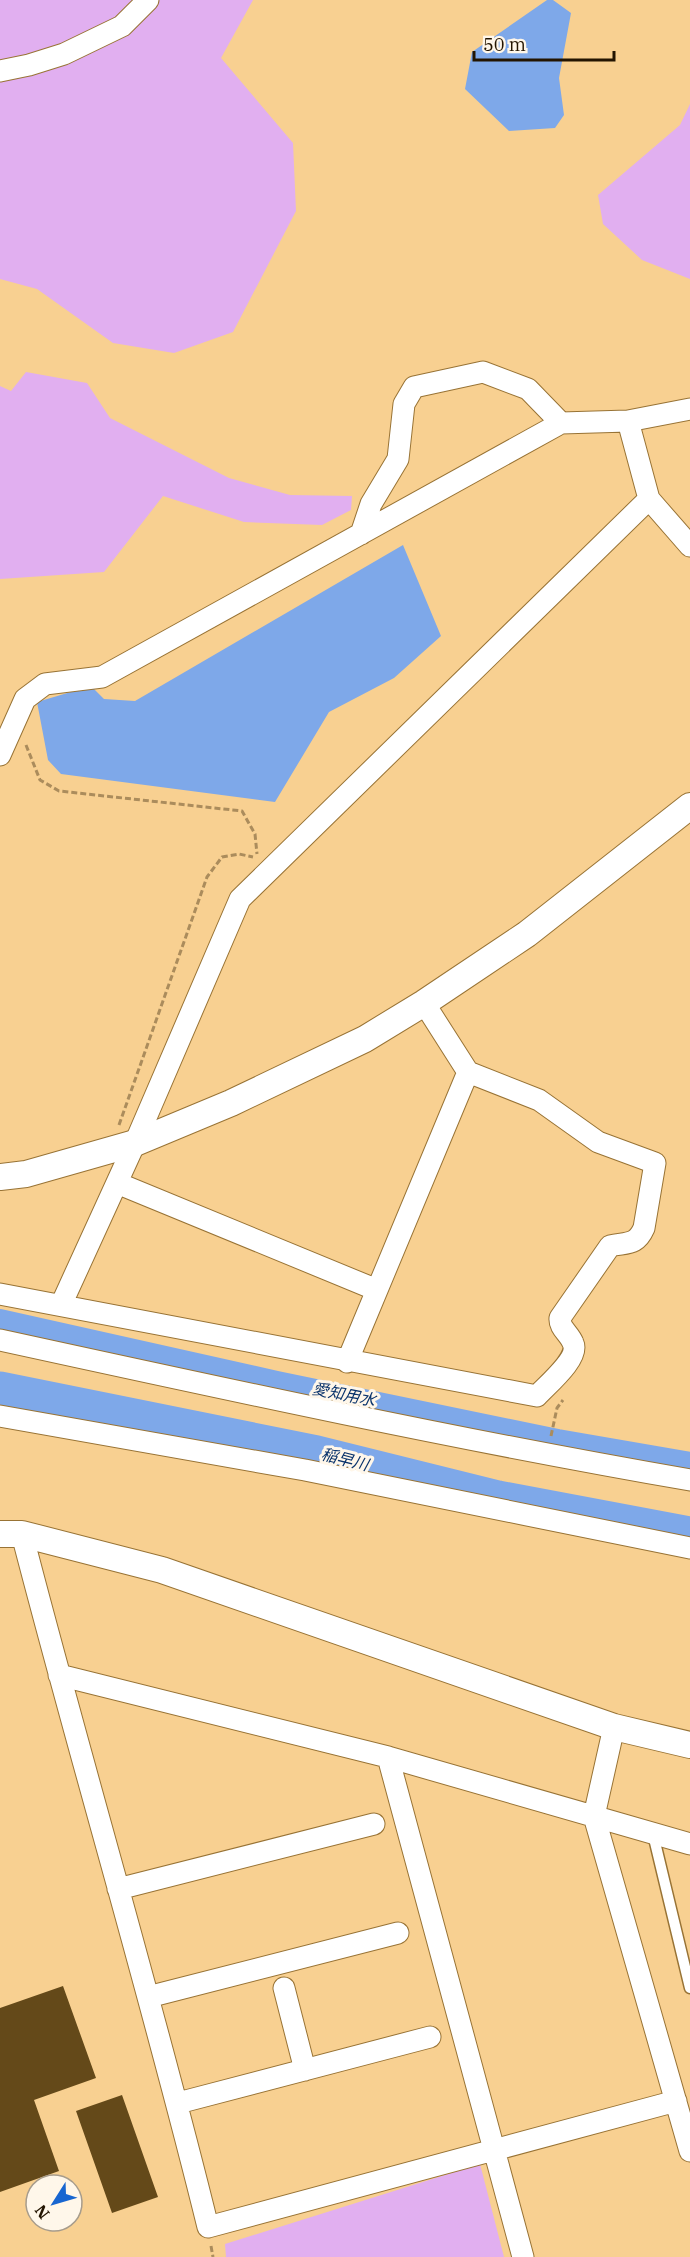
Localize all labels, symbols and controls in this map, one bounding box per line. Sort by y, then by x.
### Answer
scale bar [474,24,614,62]
text: 50 m [483,33,526,56]
water label: 愛知用水 [311,1378,379,1410]
water label: 稲早川 [319,1443,373,1475]
north arrow [24,2173,84,2233]
text: N [30,2201,54,2223]

